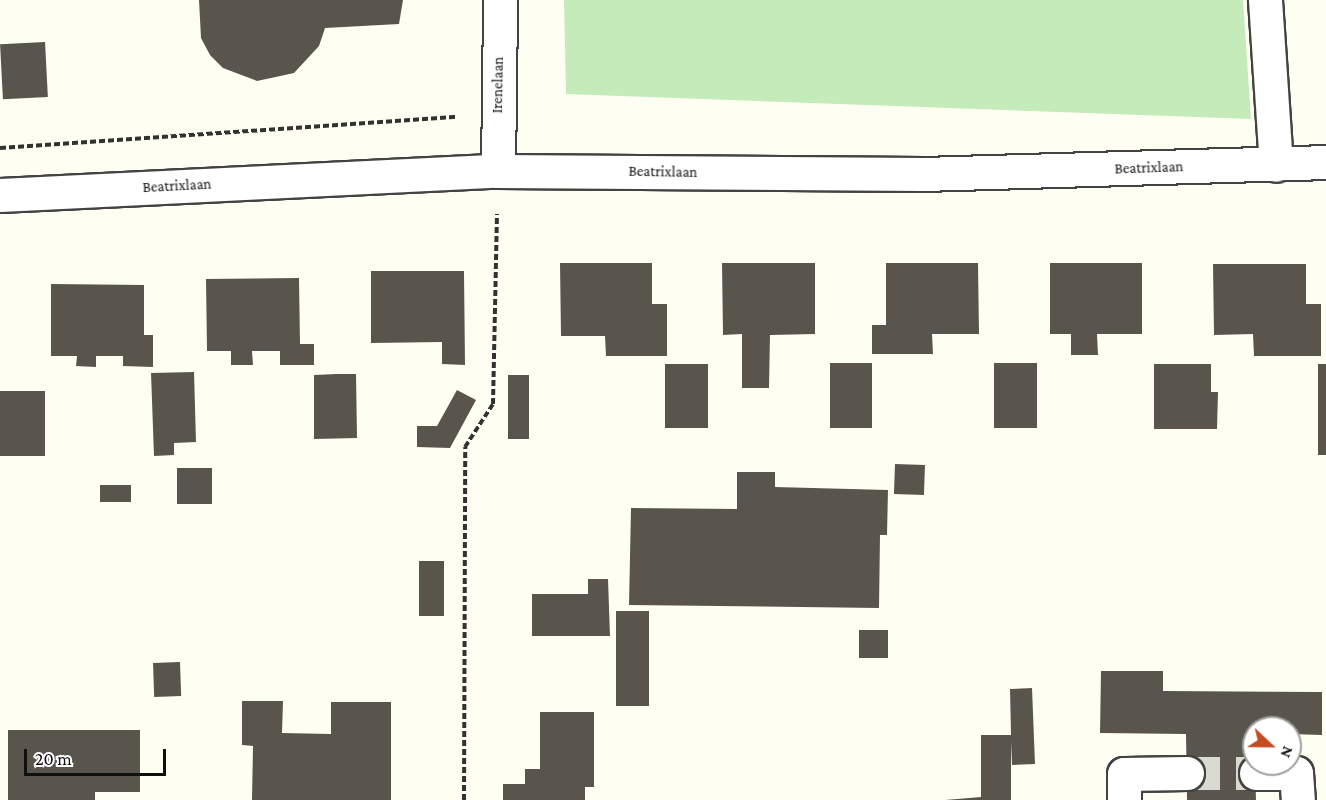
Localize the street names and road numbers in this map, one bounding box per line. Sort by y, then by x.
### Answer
street label: Irenelaan [489,57,507,113]
street label: Beatrixlaan [1114,158,1184,178]
street label: Beatrixlaan [628,162,698,182]
street label: Beatrixlaan [142,175,212,197]

